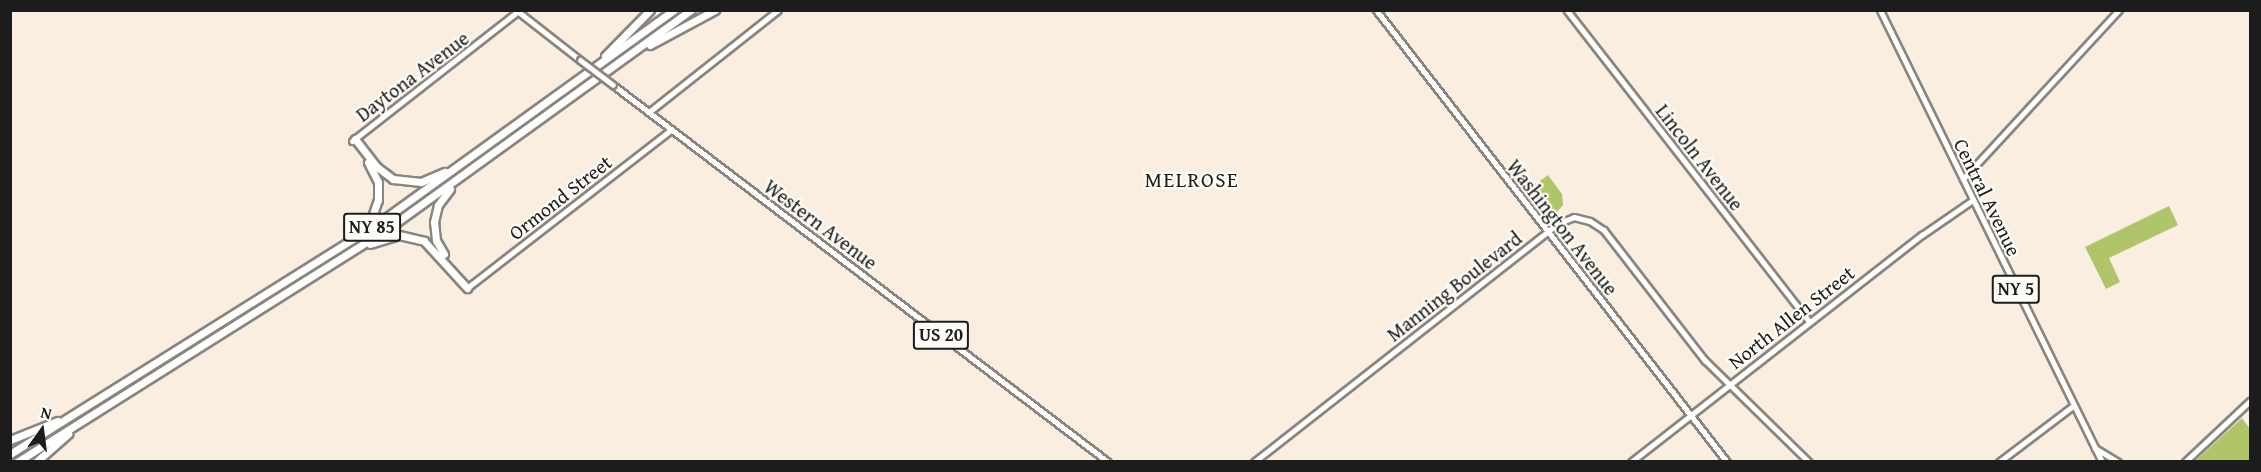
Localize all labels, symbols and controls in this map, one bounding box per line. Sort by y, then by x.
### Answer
street label: Daytona Avenue [351,26,473,126]
street label: Lincoln Avenue [1651,99,1749,215]
street label: Central Avenue [1949,134,2027,260]
street label: Ormond Street [504,149,616,245]
street label: Washington Avenue [1502,154,1624,300]
district label: MELROSE [1145,167,1239,193]
street label: Western Avenue [760,174,882,274]
road number: NY 85 [342,212,402,242]
street label: Manning Boulevard [1382,226,1526,346]
street label: North Allen Street [1723,260,1859,374]
road number: NY 5 [1990,274,2042,304]
road number: US 20 [912,320,970,350]
north arrow [12,400,72,460]
text: N [38,400,54,425]

